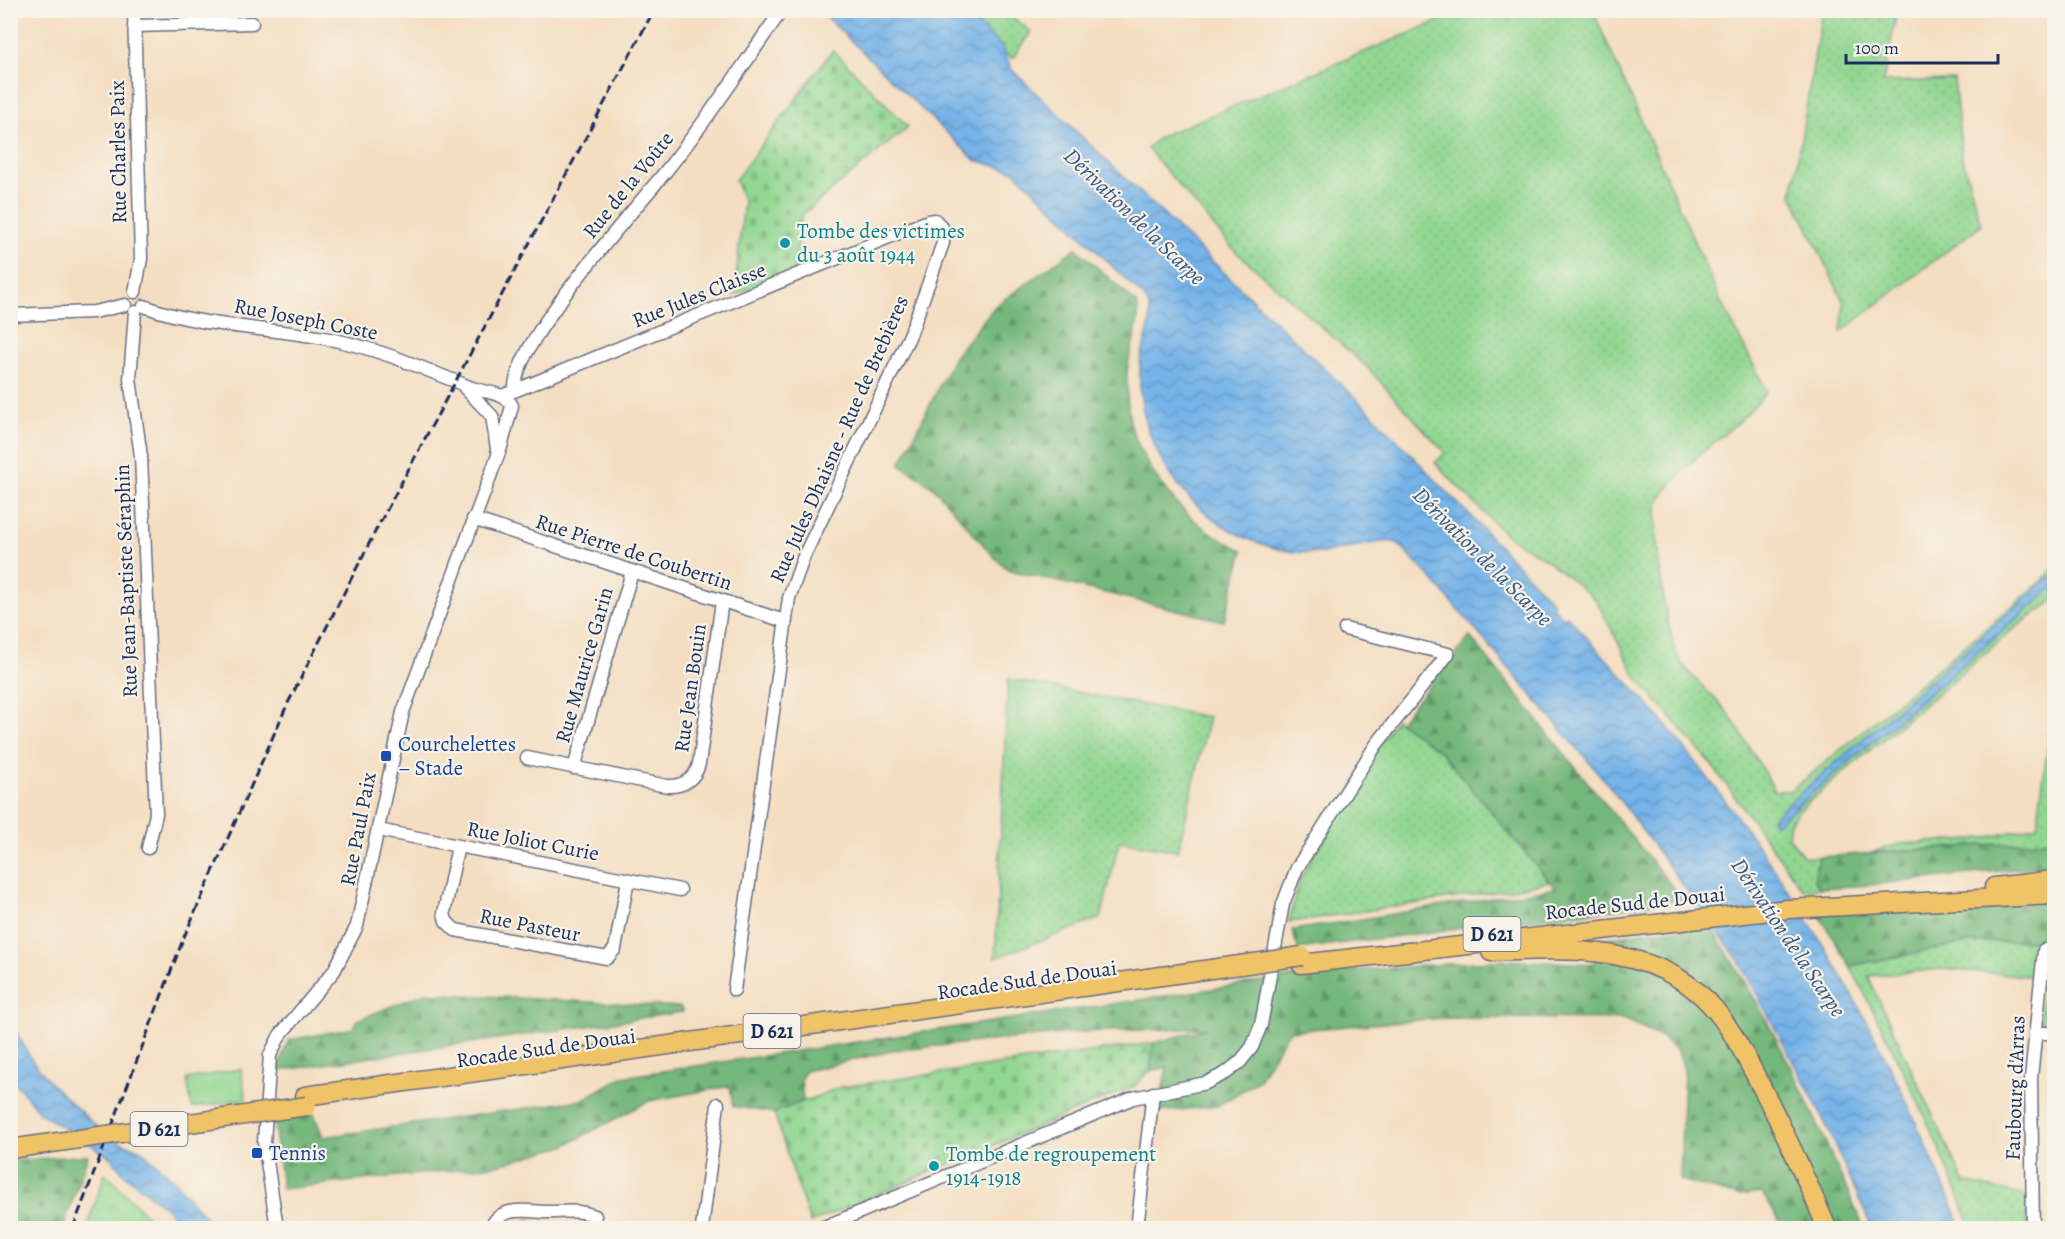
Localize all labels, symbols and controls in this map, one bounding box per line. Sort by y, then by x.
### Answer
scale bar [1846,27,1998,65]
text: 100 m [1855,36,1899,60]
street label: Rue Charles Paix [103,80,133,224]
street label: Rue de la Voûte [576,126,680,244]
water label: Dérivation de la Scarpe [1057,141,1212,292]
place label: Tombe des victimes du 3 août 1944 [797,217,965,269]
marker: Tombe des victimes du 3 août 1944 [778,236,792,250]
street label: Rue Jules Claisse [628,255,770,335]
street label: Rue Joseph Coste [232,291,380,347]
street label: Rue Jules Dhaisne - Rue de Brebières [763,291,915,587]
street label: Rue Jean-Baptiste Séraphin [108,464,144,698]
water label: Dérivation de la Scarpe [1406,480,1559,633]
street label: Rue Pierre de Coubertin [532,507,736,597]
street label: Rue Maurice Garin [548,584,620,746]
street label: Rue Jean Bouin [667,622,713,754]
place label: Courchelettes – Stade [398,730,516,782]
marker: Courchelettes – Stade [379,749,393,763]
street label: Rue Paul Paix [333,770,383,888]
street label: Rue Joliot Curie [465,814,601,868]
water label: Dérivation de la Scarpe [1724,852,1853,1023]
street label: Rocade Sud de Douai [1544,880,1727,926]
street label: Rue Pasteur [477,902,583,948]
road number: D 621 [1464,917,1520,951]
street label: Rocade Sud de Douai [935,954,1119,1006]
road number: D 621 [744,1014,800,1048]
street label: Faubourg d'Arras [1998,1015,2032,1161]
street label: Rocade Sud de Douai [454,1022,638,1074]
road number: D 621 [130,1112,188,1146]
place label: Tennis [269,1139,326,1167]
place label: Tombe de regroupement 1914-1918 [946,1140,1156,1192]
marker: Tennis [250,1146,264,1160]
marker: Tombe de regroupement 1914-1918 [927,1159,941,1173]

